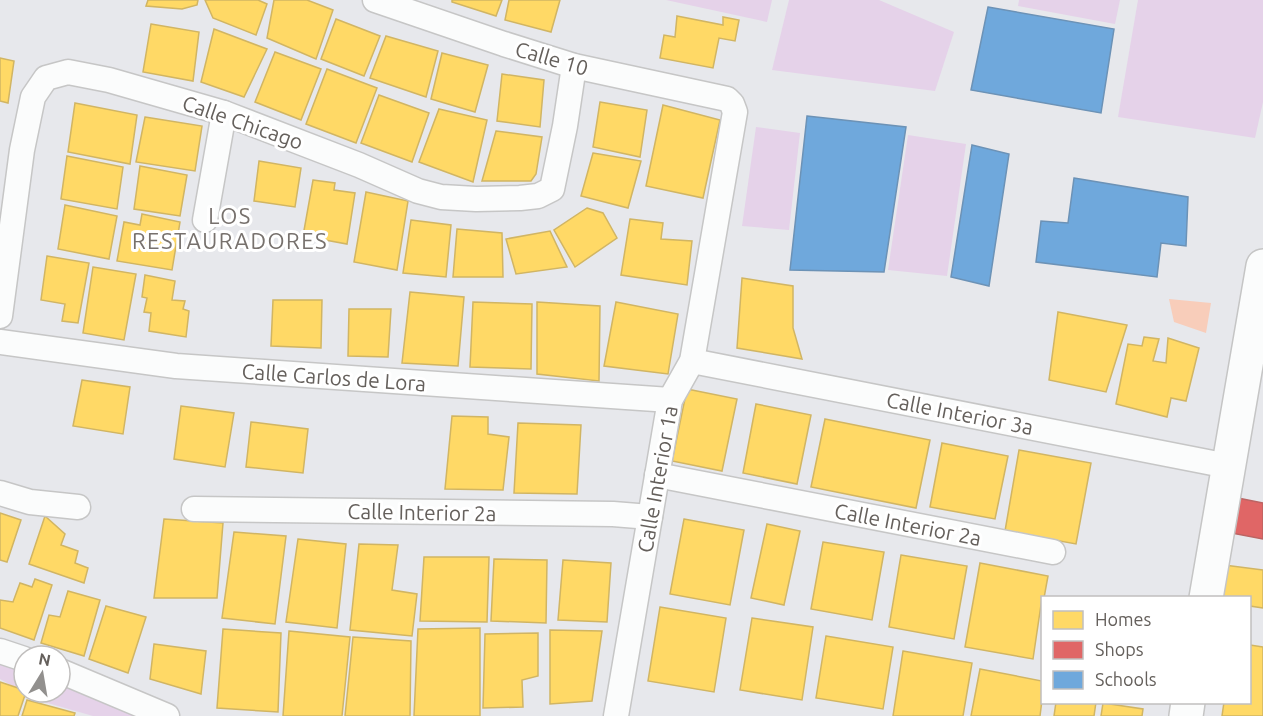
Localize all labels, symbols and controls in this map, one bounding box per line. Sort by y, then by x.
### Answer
street label: Calle 10 [513,36,591,80]
street label: Calle Chicago [180,90,306,154]
district label: LOS RESTAURADORES [132,203,328,253]
street label: Calle Carlos de Lora [241,359,427,395]
street label: Calle Interior 3a [885,387,1035,439]
street label: Calle Interior 1a [632,404,682,554]
street label: Calle Interior 2a [833,498,983,550]
street label: Calle Interior 2a [347,499,497,525]
legend [1041,596,1251,704]
text: Homes [1095,609,1152,629]
text: Shops [1095,639,1144,659]
north arrow [12,644,72,704]
text: N [37,649,52,669]
text: Schools [1095,669,1157,689]

